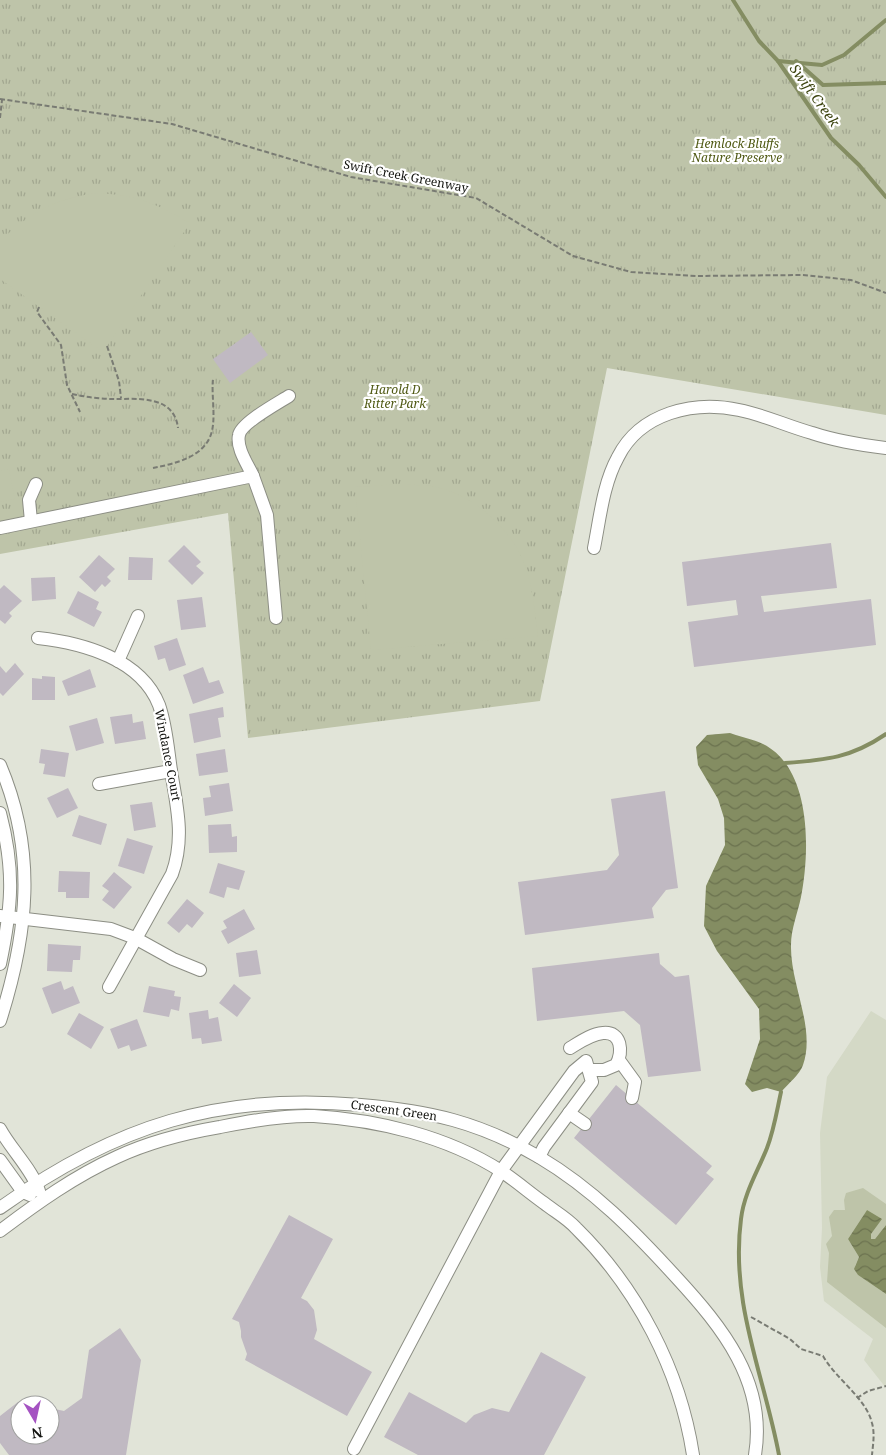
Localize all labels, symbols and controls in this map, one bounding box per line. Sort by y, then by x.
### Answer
water label: Swift Creek [786,60,845,131]
park label: Hemlock Bluffs Nature Preserve [691,135,782,166]
street label: Swift Creek Greenway [342,156,470,196]
park label: Harold D Ritter Park [363,381,427,412]
street label: Windance Court [151,708,185,802]
street label: Crescent Green [350,1096,439,1125]
north arrow [10,1395,60,1445]
text: N [30,1423,44,1444]

